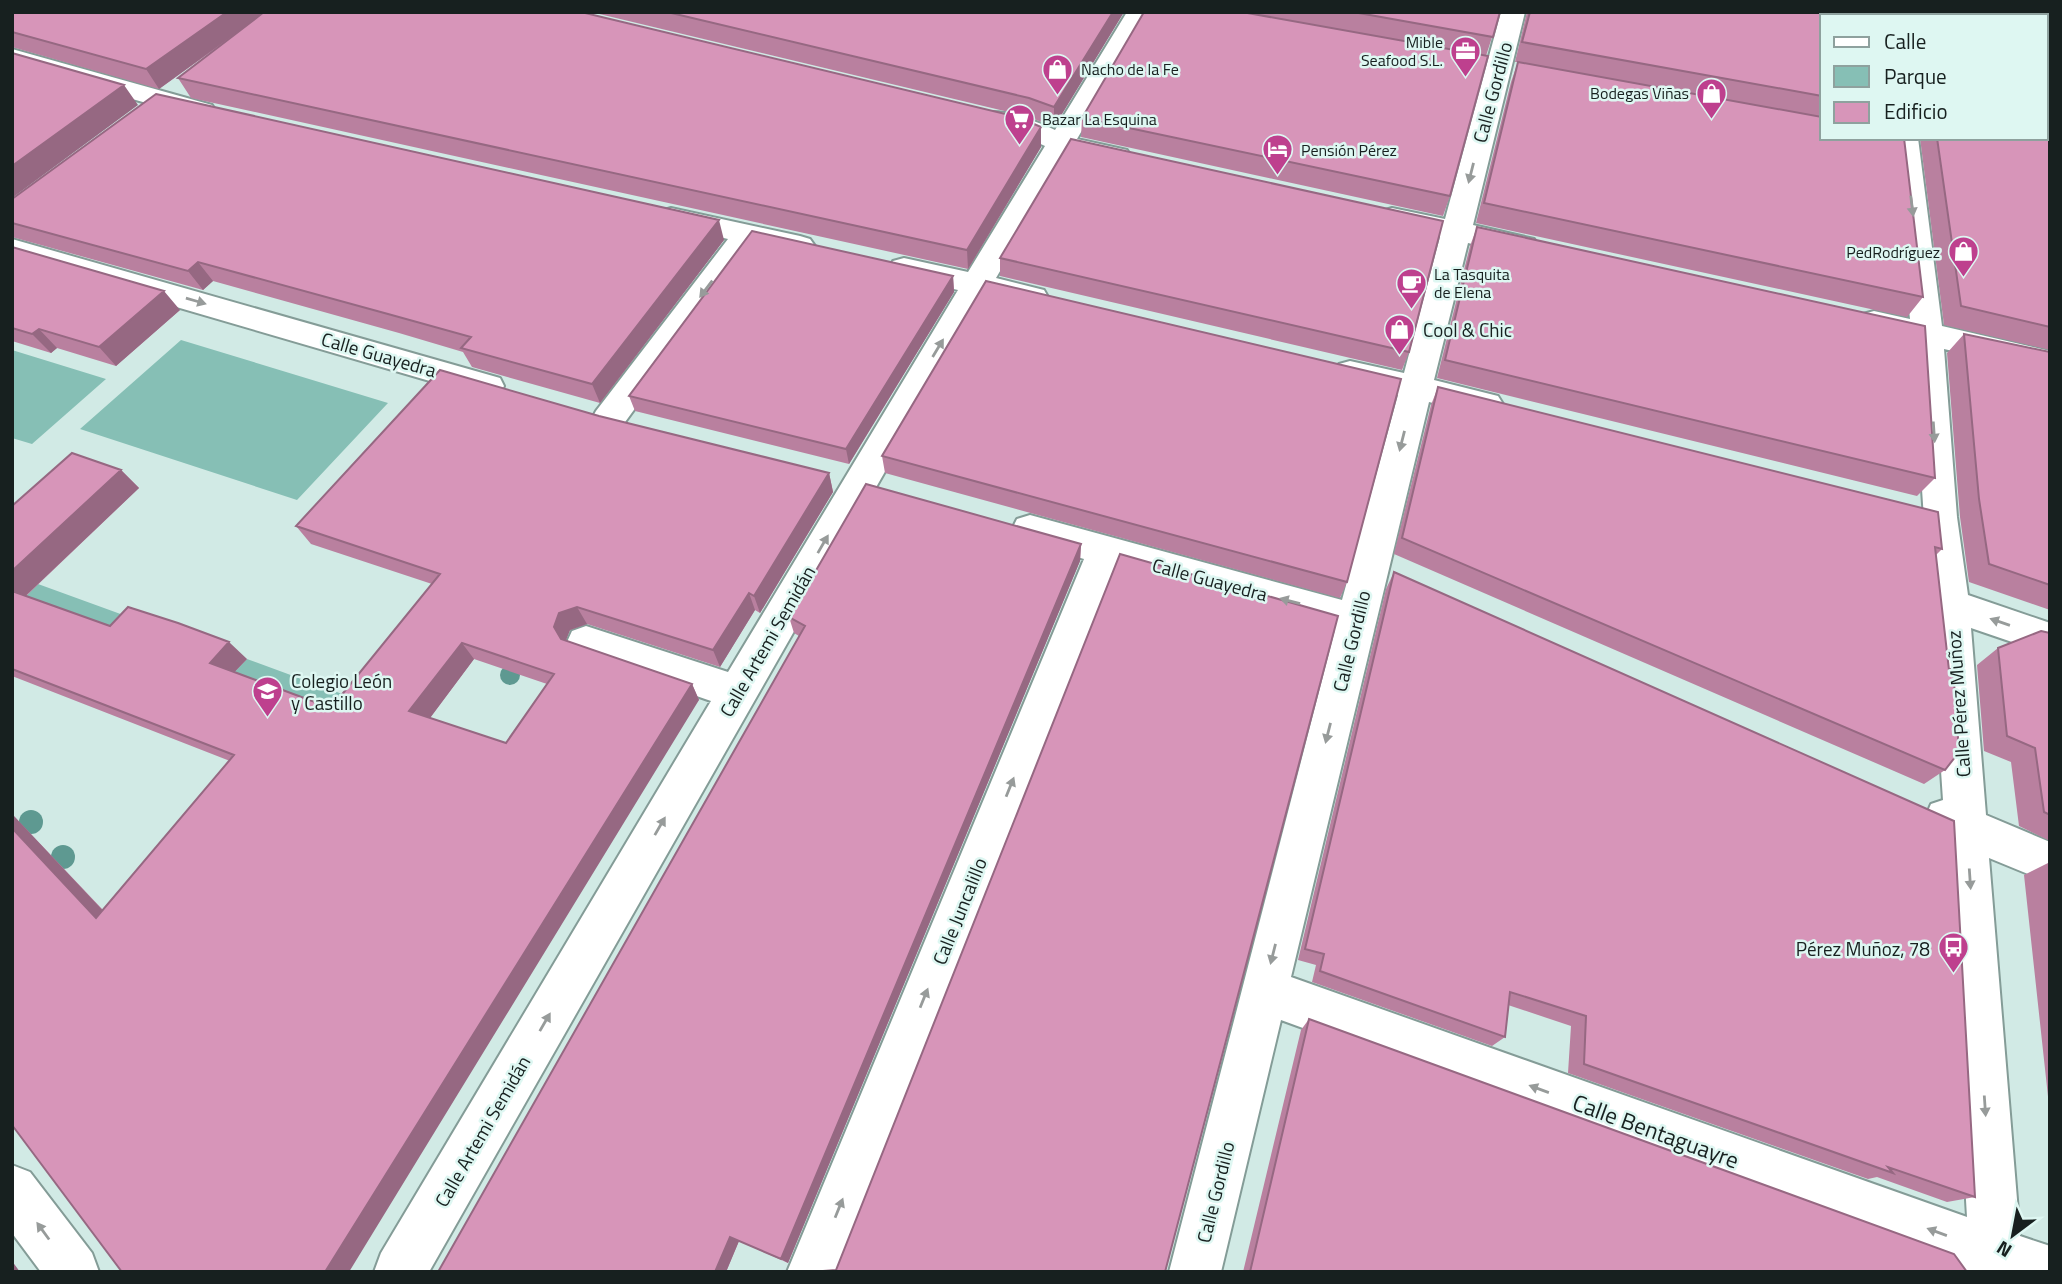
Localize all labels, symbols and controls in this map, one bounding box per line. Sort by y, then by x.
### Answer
legend [1820,14,2048,140]
text: Calle [1884,25,1926,57]
place label: Mible Seafood S.L. [1361,30,1443,72]
office icon: Mible Seafood S.L. [1449,34,1483,78]
street label: Calle Gordillo [1465,38,1519,146]
shop icon: Nacho de la Fe [1041,52,1075,96]
place label: Nacho de la Fe [1081,57,1179,81]
text: Parque [1884,60,1947,92]
shop icon: Bodegas Viñas [1695,76,1729,120]
place label: Bodegas Viñas [1590,81,1689,105]
text: Edificio [1884,95,1948,127]
supermarket icon: Bazar La Esquina [1002,102,1036,146]
place label: Bazar La Esquina [1042,107,1157,131]
hotel icon: Pensión Pérez [1261,133,1295,177]
place label: Pensión Pérez [1301,138,1397,162]
one-way arrow [1465,162,1476,184]
one-way arrow [1907,195,1918,217]
shop icon: PedRodríguez [1946,235,1980,279]
place label: PedRodríguez [1846,240,1940,264]
place label: La Tasquita de Elena [1434,262,1510,304]
cafe icon: La Tasquita de Elena [1394,266,1428,310]
one-way arrow [699,280,713,298]
one-way arrow [185,297,206,307]
shop icon: Cool & Chic [1383,312,1417,356]
place label: Cool & Chic [1423,315,1512,344]
street label: Calle Guayedra [318,324,440,384]
one-way arrow [932,338,945,357]
one-way arrow [1929,422,1940,444]
one-way arrow [1396,430,1407,452]
one-way arrow [817,535,829,554]
street label: Calle Guayedra [1149,550,1271,608]
street label: Calle Artemi Semidán [712,560,822,722]
street label: Calle Gordillo [1324,587,1378,695]
one-way arrow [1279,596,1300,606]
one-way arrow [1990,616,2011,627]
street label: Calle Pérez Muñoz [1938,630,1978,778]
place label: Colegio León y Castillo [291,666,392,717]
school or university icon: Colegio León y Castillo [251,674,285,718]
one-way arrow [1322,722,1333,744]
one-way arrow [1004,776,1015,797]
one-way arrow [654,816,666,835]
street label: Calle Juncalillo [924,853,994,969]
one-way arrow [1965,868,1976,890]
bus stop icon: Pérez Muñoz, 78 [1936,931,1970,975]
place label: Pérez Muñoz, 78 [1796,934,1930,963]
one-way arrow [1267,943,1278,965]
one-way arrow [919,987,930,1008]
one-way arrow [539,1013,552,1032]
street label: Calle Artemi Semidán [427,1050,537,1212]
one-way arrow [1528,1083,1549,1094]
street label: Calle Bentaguayre [1568,1085,1744,1177]
one-way arrow [1980,1095,1991,1117]
street label: Calle Gordillo [1188,1138,1242,1246]
one-way arrow [833,1198,844,1219]
north arrow [1978,1200,2048,1270]
one-way arrow [36,1222,50,1240]
one-way arrow [1927,1226,1948,1237]
text: N [1990,1234,2017,1266]

